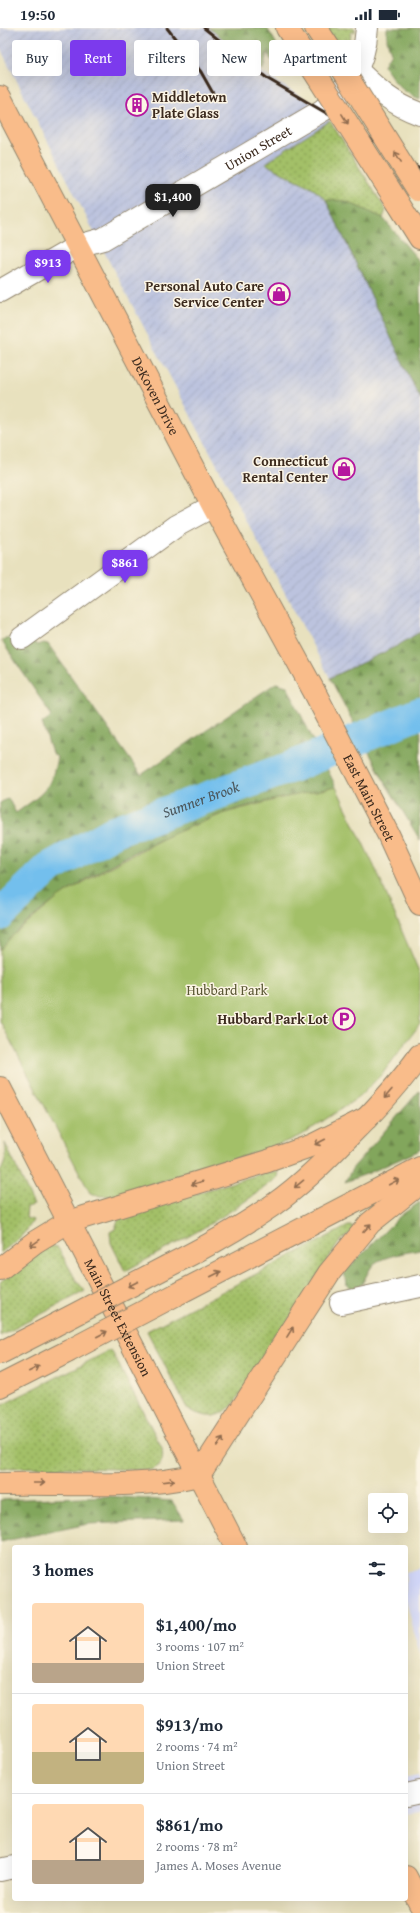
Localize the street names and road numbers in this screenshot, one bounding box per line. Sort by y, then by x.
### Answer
street label: Union Street [221,120,296,175]
street label: DeKoven Drive [127,353,185,439]
street label: East Main Street [338,751,400,845]
street label: Main Street Extension [79,1255,157,1380]

